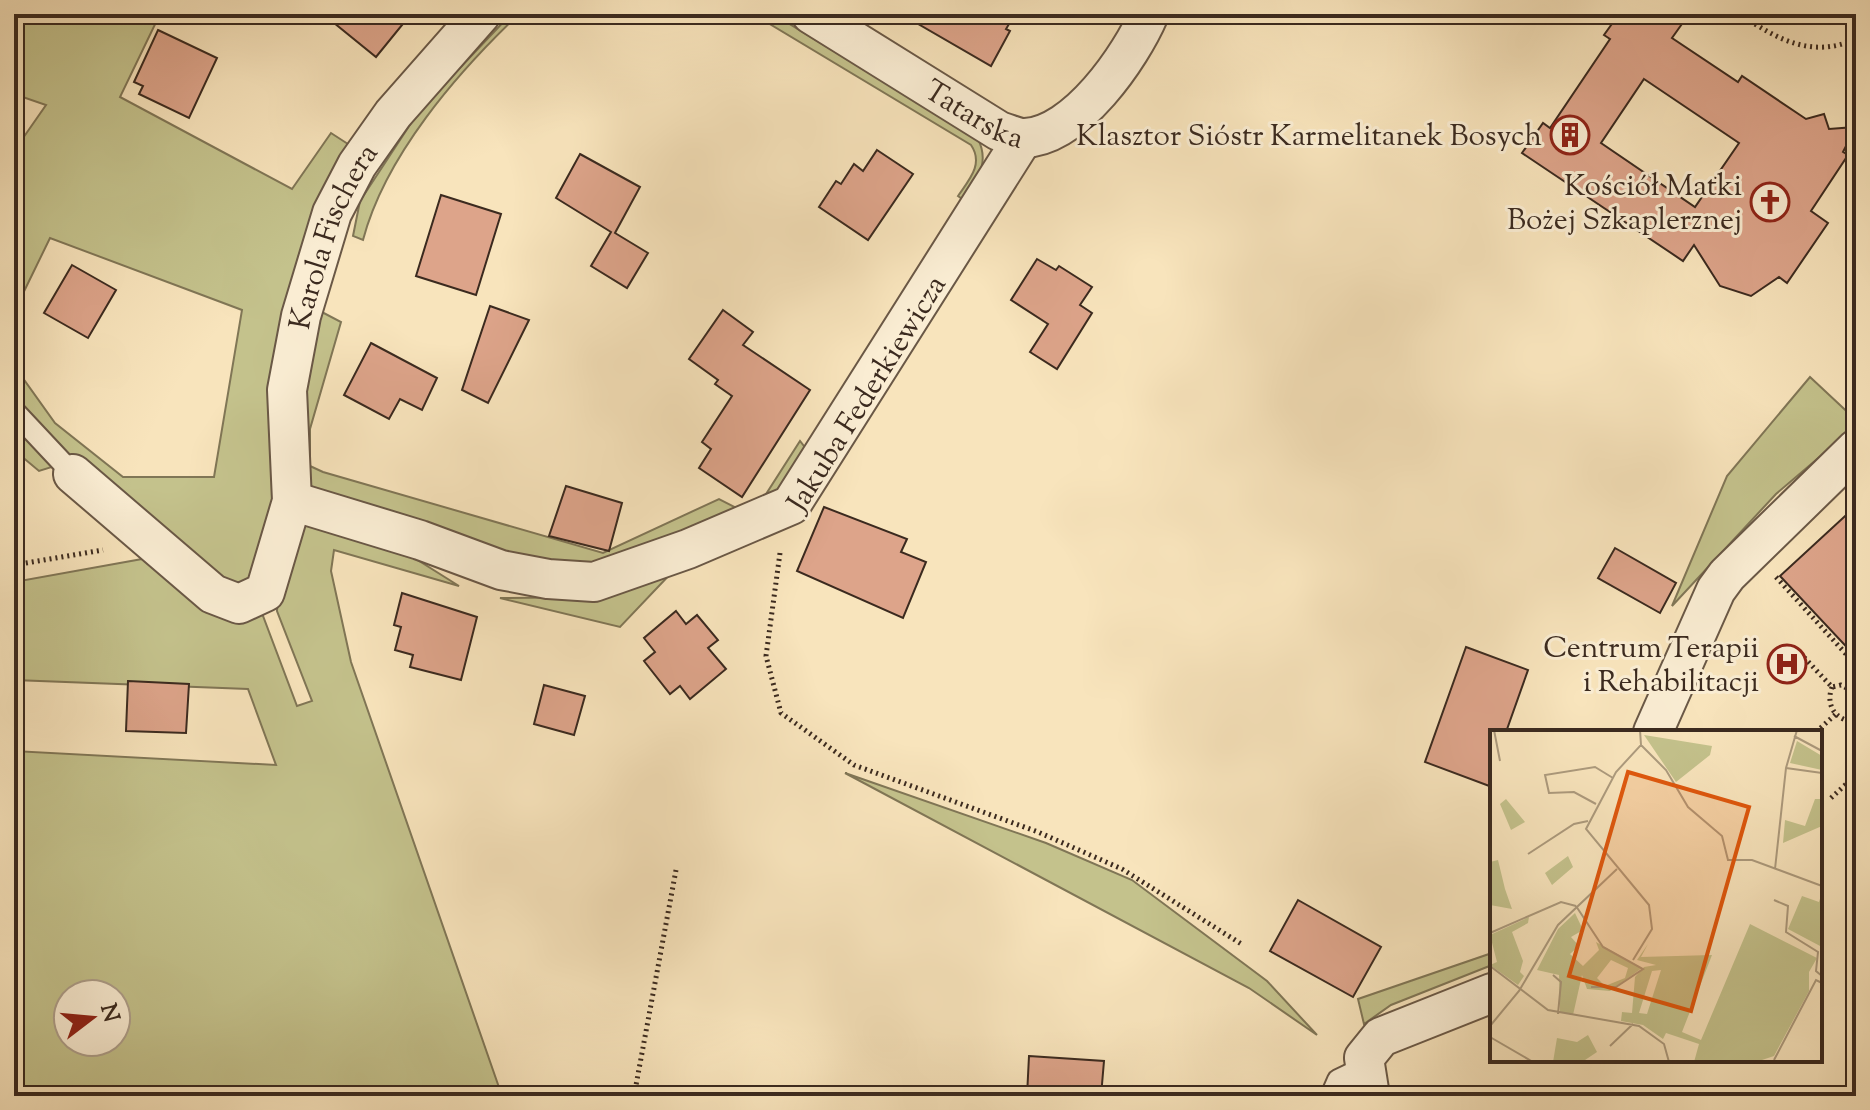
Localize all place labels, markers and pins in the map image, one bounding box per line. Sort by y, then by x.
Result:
building icon: Klasztor Sióstr Karmelitanek Bosych [1549,114,1591,156]
place label: Klasztor Sióstr Karmelitanek Bosych [1076,116,1542,159]
place label: Kościół Matki Bożej Szkaplerznej [1507,166,1742,243]
church icon: Kościół Matki Bożej Szkaplerznej [1749,181,1791,223]
place label: Centrum Terapii i Rehabilitacji [1543,628,1759,705]
hospital icon: Centrum Terapii i Rehabilitacji [1766,643,1808,685]

